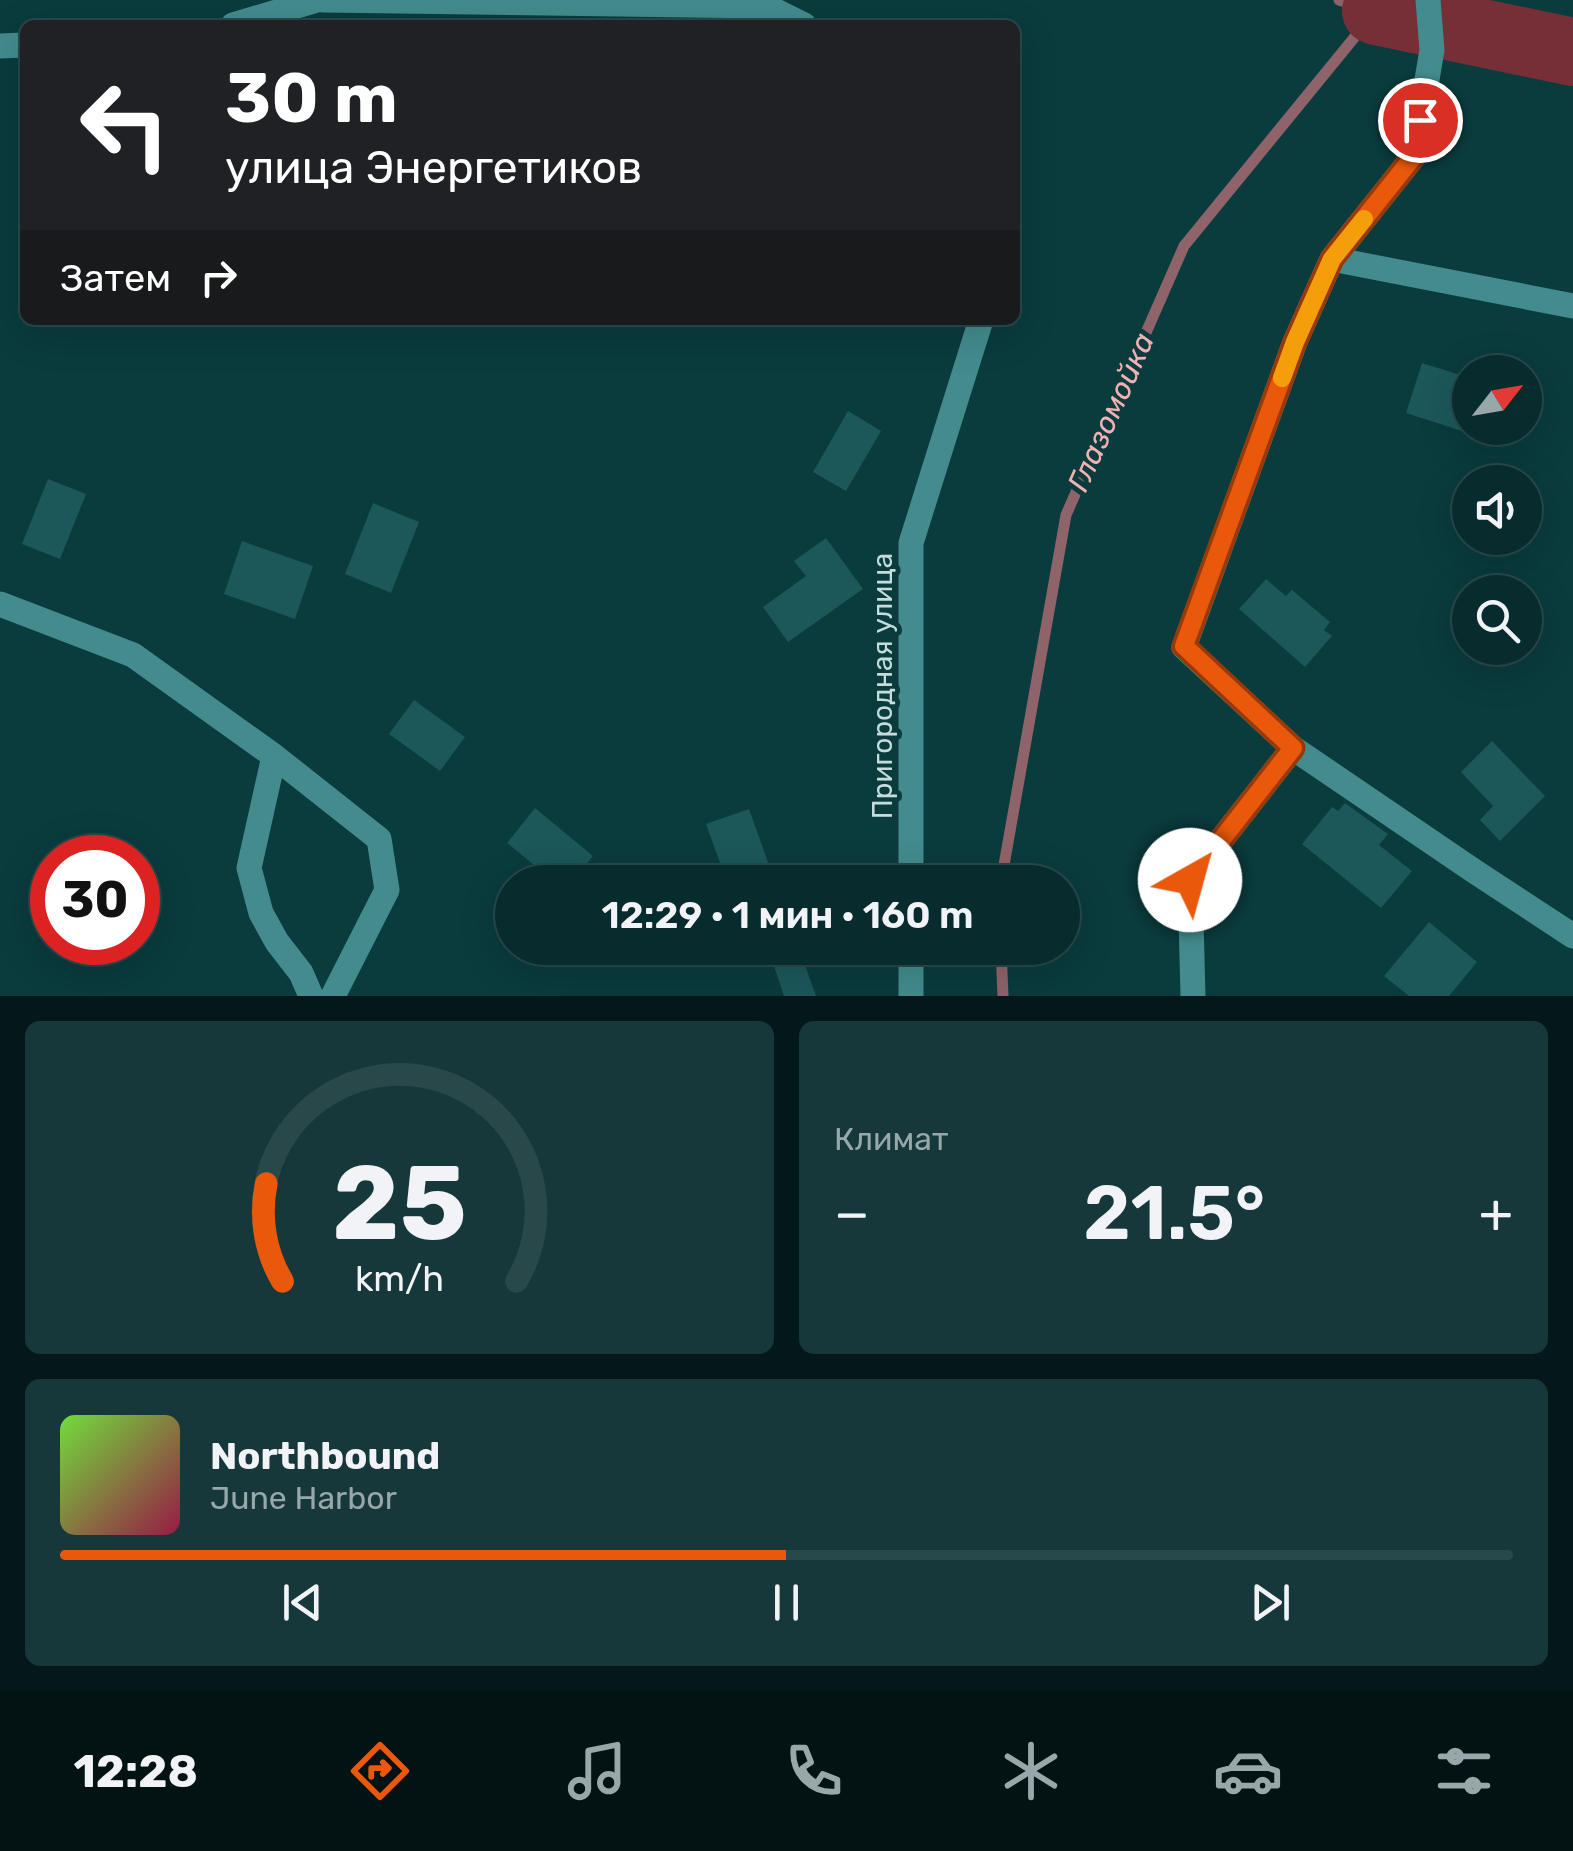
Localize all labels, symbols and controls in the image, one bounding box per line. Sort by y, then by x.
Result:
text: 30 m [225,57,398,140]
icon: left [60,60,190,190]
pin [1378,78,1463,163]
icon: arrive [1393,93,1448,148]
text: улица Энергетиков [225,141,642,194]
icon: right [191,250,246,305]
text: Затем [60,255,171,301]
water label: Глазомойка [1060,327,1162,497]
north arrow [1452,355,1542,445]
map controls [1452,355,1542,665]
button: sound [1452,465,1542,555]
street label: Пригородная улица [866,553,899,819]
button: search [1452,575,1542,665]
position arrow [1138,828,1242,932]
speed limit sign: 30 [30,835,160,965]
text: 12:29 · 1 мин · 160 m [601,892,974,938]
text: Климат [834,1120,948,1158]
text: 25 [332,1142,467,1265]
text: 21.5° [1083,1169,1265,1258]
text: − [834,1181,870,1246]
text: + [1479,1181,1513,1246]
text: km/h [355,1258,444,1300]
text: Northbound [210,1433,440,1479]
text: June Harbor [210,1479,397,1517]
icon: previous [275,1575,330,1630]
icon: pause [759,1575,814,1630]
icon: next [1243,1575,1298,1630]
icon: directions [345,1736,415,1806]
icon: music [562,1736,632,1806]
icon: phone [779,1736,849,1806]
icon: climate [996,1736,1066,1806]
icon: car [1213,1736,1283,1806]
icon: filters [1429,1736,1499,1806]
text: 12:28 [73,1745,198,1798]

